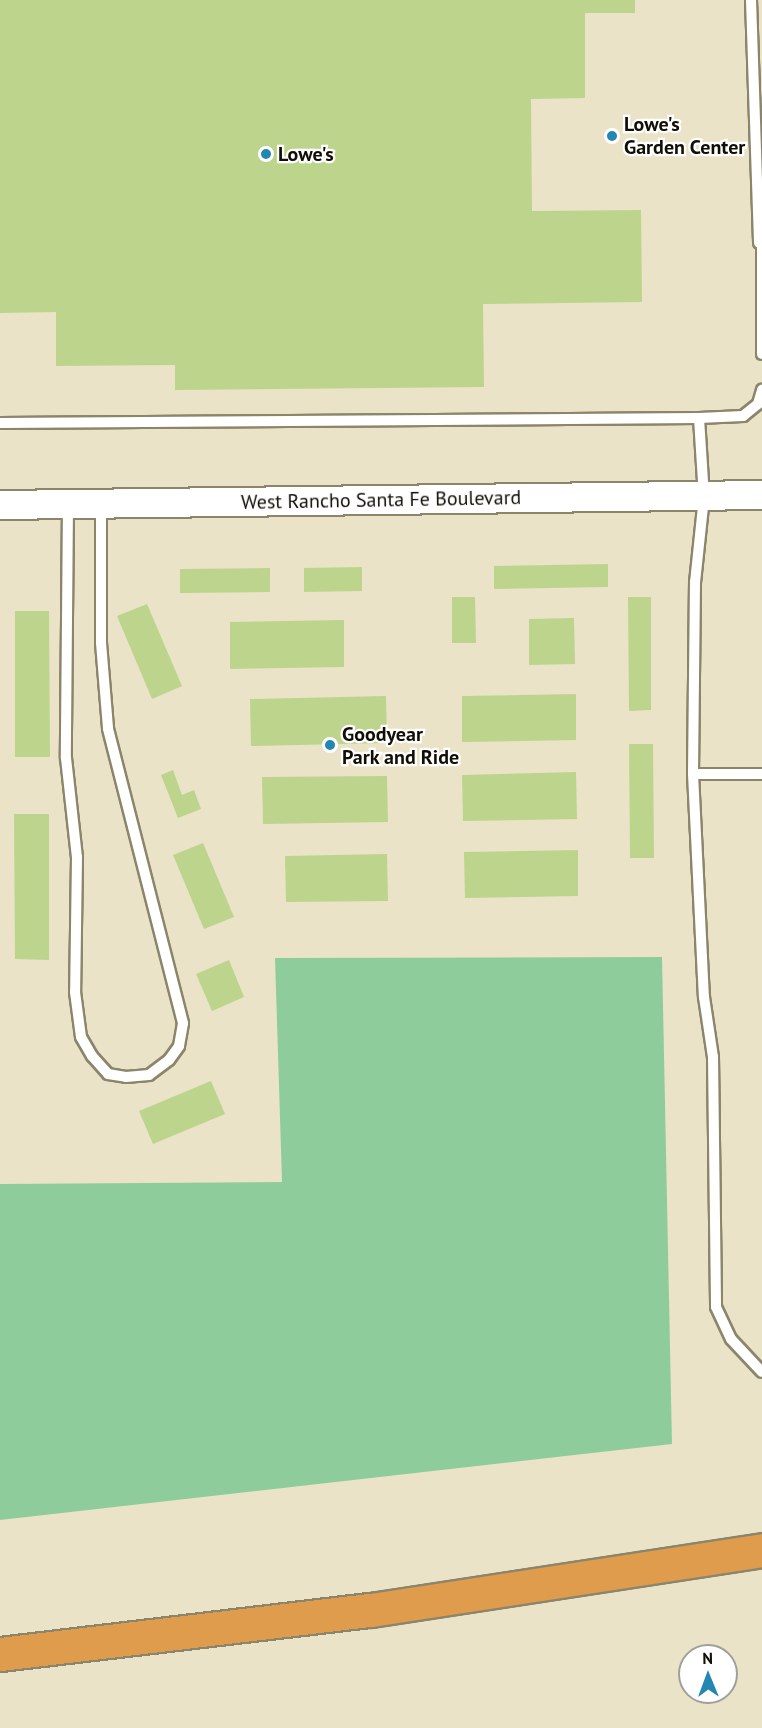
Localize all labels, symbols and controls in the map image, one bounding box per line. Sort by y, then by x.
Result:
place label: Lowe's Garden Center [624,112,746,159]
marker: Lowe's Garden Center [605,129,619,143]
place label: Lowe's [278,142,334,166]
marker: Lowe's [259,147,273,161]
street label: West Rancho Santa Fe Boulevard [241,486,521,514]
place label: Goodyear Park and Ride [342,722,460,769]
marker: Goodyear Park and Ride [323,738,337,752]
north arrow [678,1644,738,1704]
text: N [702,1648,713,1668]

